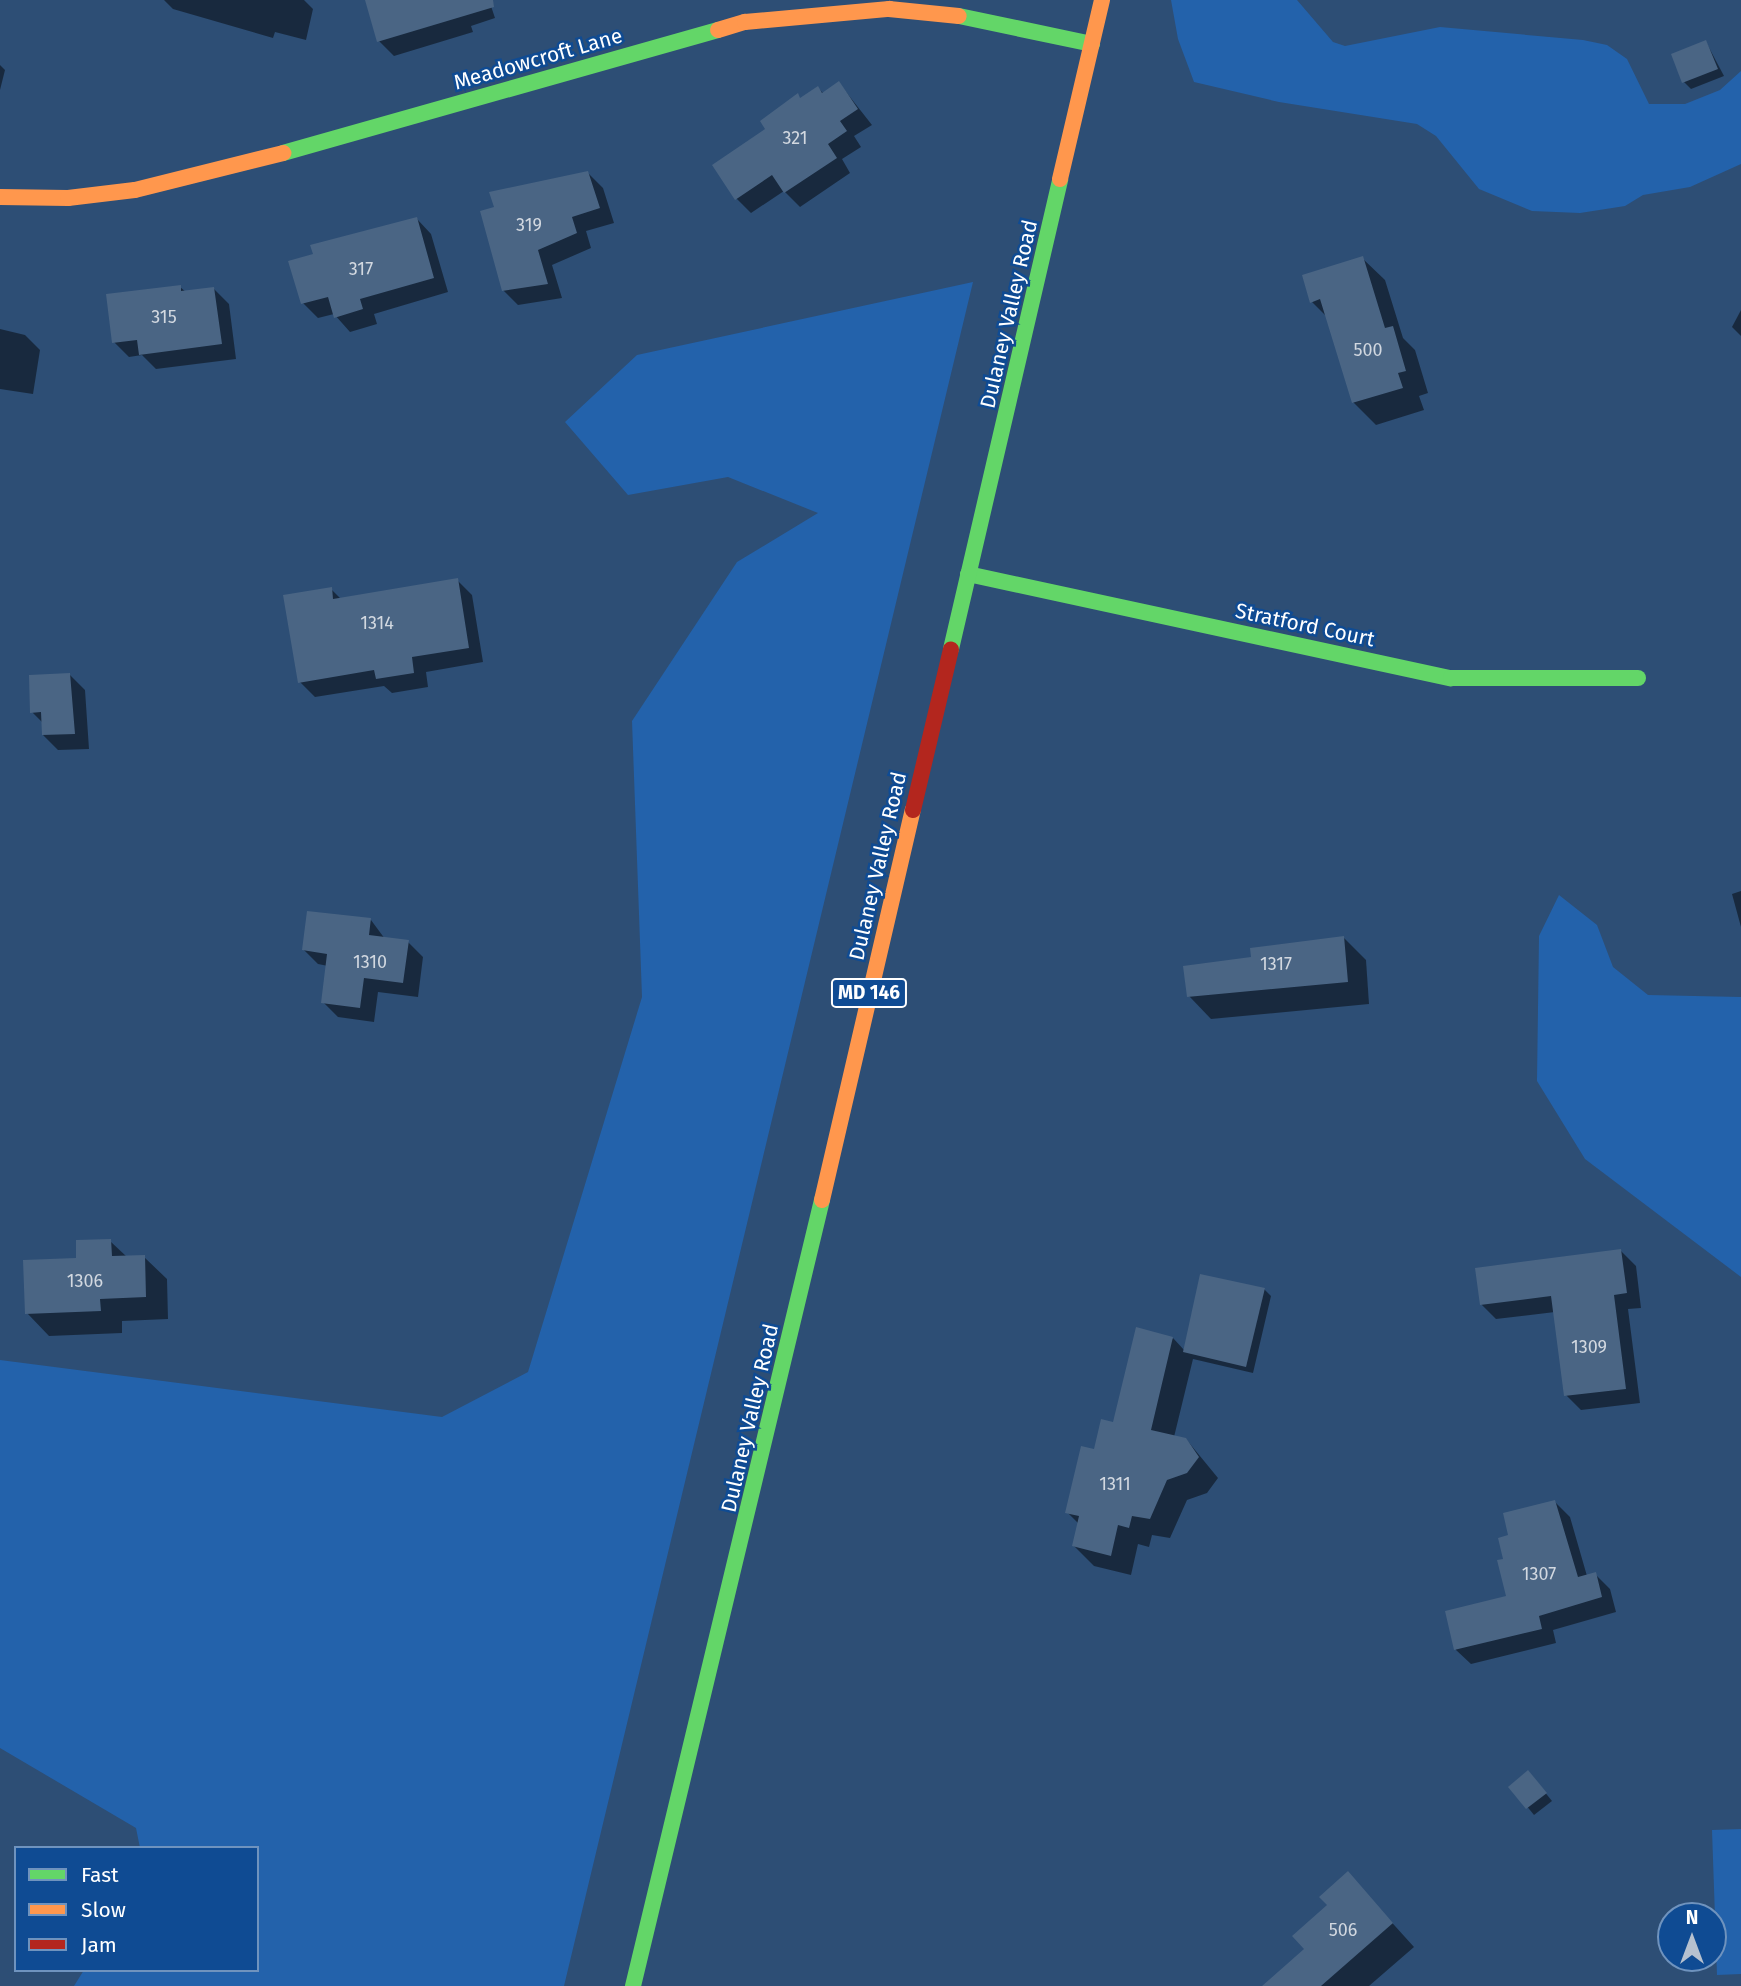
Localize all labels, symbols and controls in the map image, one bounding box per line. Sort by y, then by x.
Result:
street label: Meadowcroft Lane [451,23,625,95]
house number: 321 [782,127,808,149]
house number: 319 [516,214,542,236]
street label: Dulaney Valley Road [975,217,1043,411]
house number: 317 [349,258,373,280]
house number: 315 [151,306,177,328]
house number: 500 [1353,339,1383,361]
street label: Stratford Court [1233,598,1377,652]
house number: 1314 [360,612,394,634]
street label: Dulaney Valley Road [844,769,912,963]
house number: 1310 [353,951,387,973]
house number: 1317 [1260,953,1292,975]
road number: MD 146 [830,978,908,1009]
house number: 1306 [67,1270,103,1292]
street label: Dulaney Valley Road [716,1321,784,1515]
house number: 1309 [1571,1336,1607,1358]
house number: 1311 [1099,1473,1131,1495]
house number: 1307 [1522,1563,1556,1585]
legend [14,1846,259,1972]
text: Fast [81,1862,119,1888]
text: Slow [81,1897,126,1923]
north arrow [1657,1902,1727,1972]
text: N [1686,1906,1698,1929]
house number: 506 [1329,1919,1357,1941]
text: Jam [81,1932,117,1958]

